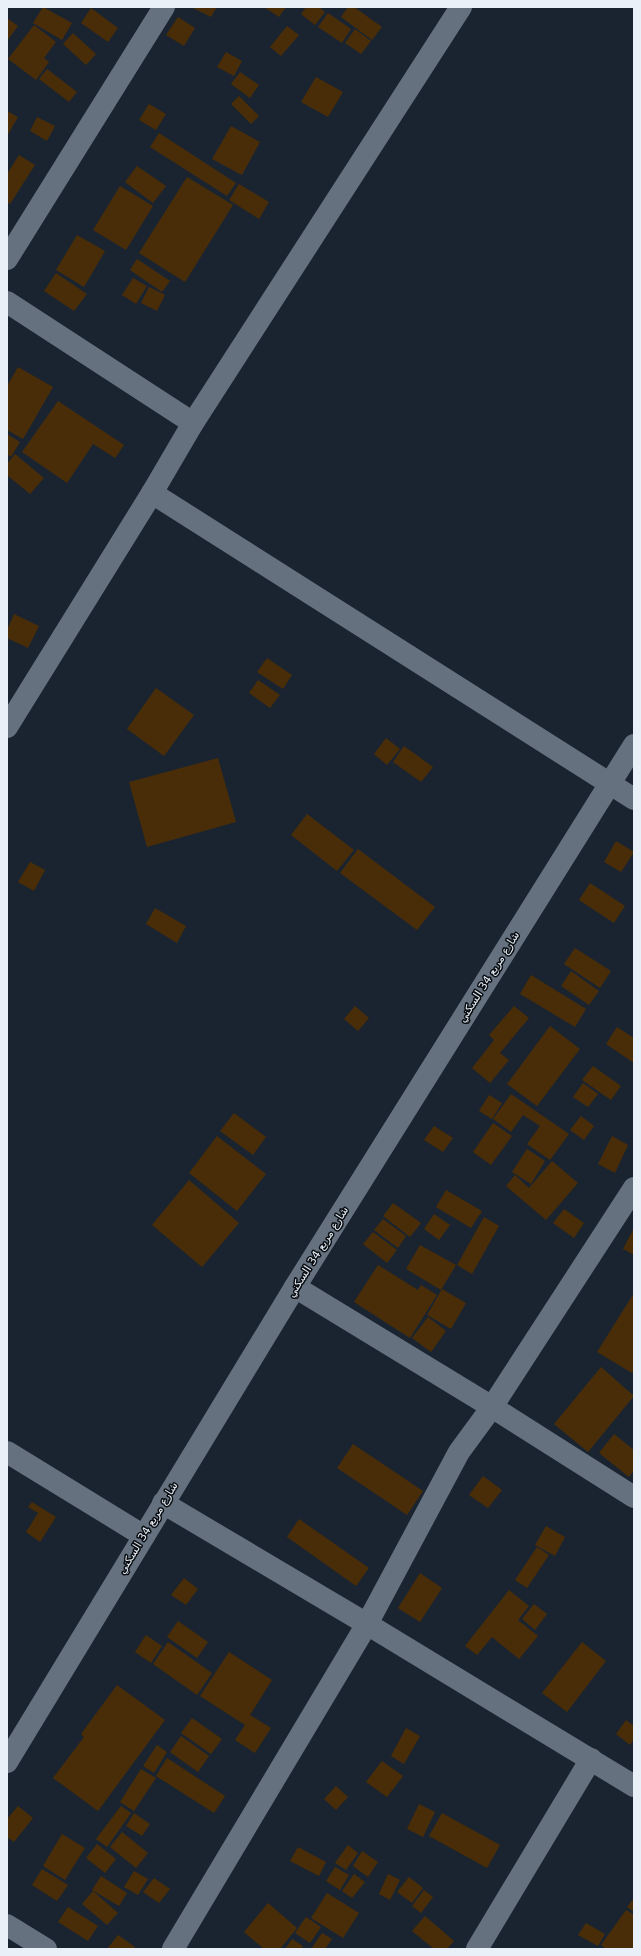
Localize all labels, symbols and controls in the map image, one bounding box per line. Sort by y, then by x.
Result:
street label: شارع مربع 34 السكني [456,929,522,1025]
street label: شارع مربع 34 السكني [285,1204,351,1300]
street label: شارع مربع 34 السكني [115,1480,181,1576]

